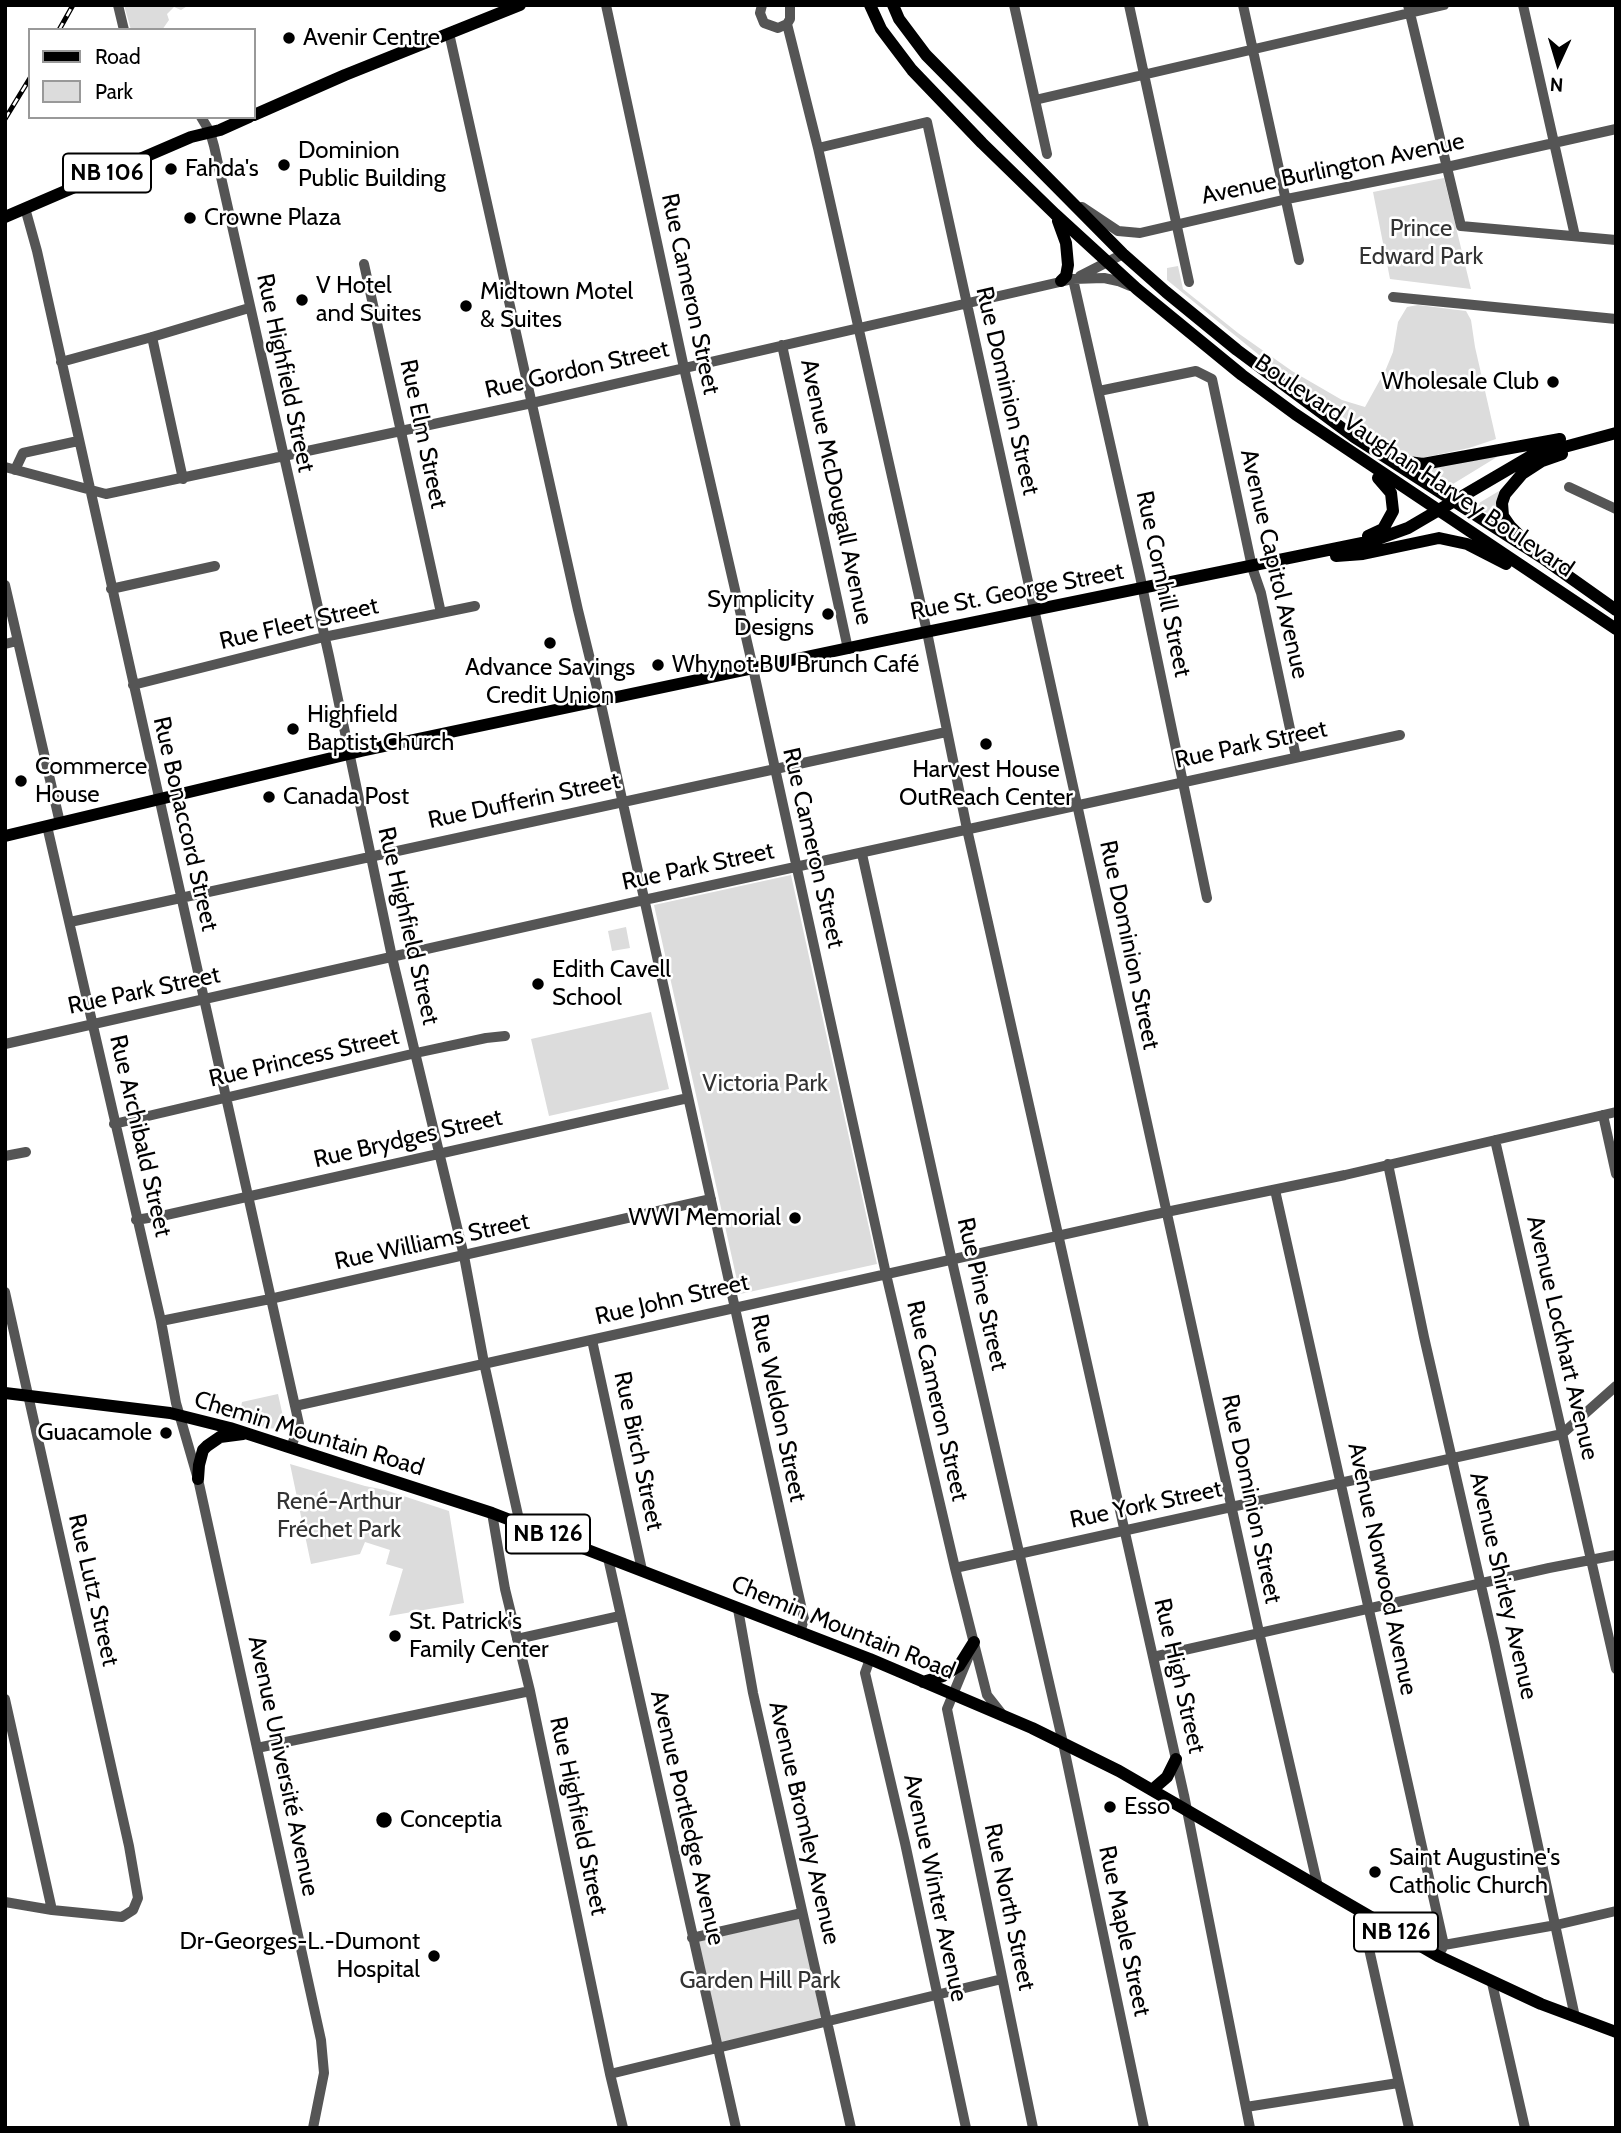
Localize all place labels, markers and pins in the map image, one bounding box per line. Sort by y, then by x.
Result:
place label: Avenir Centre [303,24,440,52]
marker: Avenir Centre [281,30,297,46]
place label: Dominion Public Building [298,137,446,193]
place label: Fahda's [185,155,259,183]
marker: Dominion Public Building [276,157,292,173]
marker: Fahda's [163,161,179,177]
place label: Crowne Plaza [204,204,341,232]
marker: Crowne Plaza [182,210,198,226]
place label: V Hotel and Suites [316,272,421,328]
place label: Midtown Motel & Suites [480,278,633,334]
marker: V Hotel and Suites [294,292,310,308]
marker: Midtown Motel & Suites [458,298,474,314]
place label: Wholesale Club [1381,368,1539,396]
marker: Wholesale Club [1545,374,1561,390]
place label: Symplicity Designs [707,586,814,642]
marker: Symplicity Designs [820,606,836,622]
marker: Advance Savings Credit Union [542,635,558,651]
place label: Whynot.BU Brunch Café [672,651,919,679]
place label: Advance Savings Credit Union [465,654,635,710]
marker: Whynot.BU Brunch Café [650,657,666,673]
place label: Highfield Baptist Church [307,701,454,757]
marker: Highfield Baptist Church [285,721,301,737]
marker: Harvest House OutReach Center [978,736,994,752]
place label: Commerce House [35,753,147,809]
place label: Harvest House OutReach Center [899,756,1073,812]
marker: Commerce House [13,773,29,789]
place label: Canada Post [283,783,409,811]
marker: Canada Post [261,789,277,805]
place label: Edith Cavell School [552,956,671,1012]
marker: Edith Cavell School [530,976,546,992]
place label: WWI Memorial [628,1204,781,1232]
marker: WWI Memorial [787,1210,803,1226]
place label: Guacamole [37,1419,152,1447]
marker: Guacamole [158,1425,174,1441]
place label: St. Patrick's Family Center [409,1608,549,1664]
marker: St. Patrick's Family Center [387,1628,403,1644]
place label: Esso [1124,1793,1170,1821]
marker: Esso [1102,1799,1118,1815]
place label: Conceptia [400,1806,502,1834]
marker: Conceptia [374,1810,394,1830]
place label: Saint Augustine's Catholic Church [1389,1844,1560,1900]
marker: Saint Augustine's Catholic Church [1367,1864,1383,1880]
place label: Dr-Georges-L.-Dumont Hospital [180,1928,420,1984]
marker: Dr-Georges-L.-Dumont Hospital [426,1948,442,1964]

